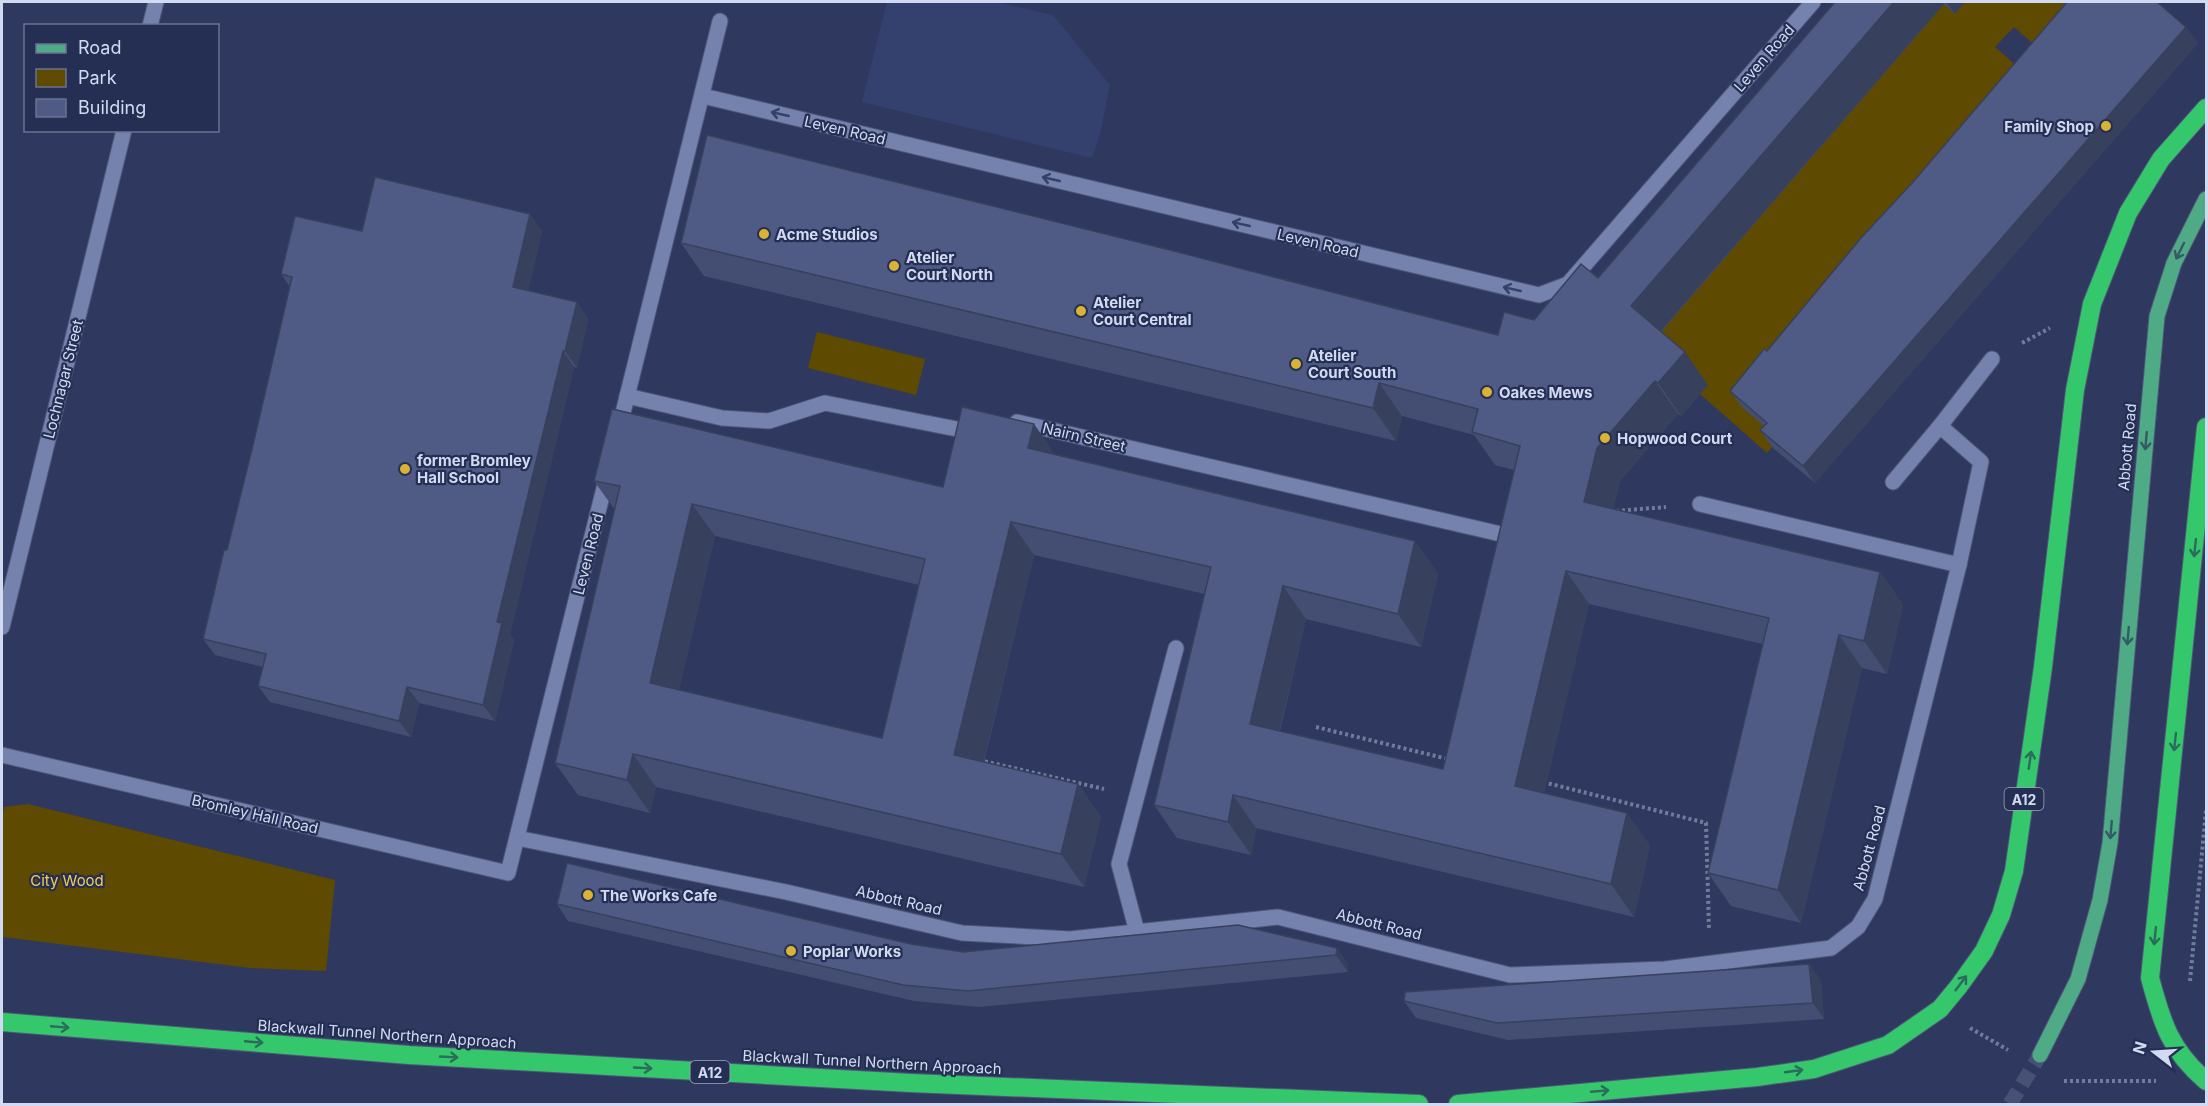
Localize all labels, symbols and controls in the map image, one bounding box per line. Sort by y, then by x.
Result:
street label: Leven Road [1730,20,1798,96]
legend [24,24,219,132]
text: Road [78,37,121,58]
text: Park [78,67,117,88]
text: Building [78,97,146,118]
one-way arrow [771,108,790,120]
street label: Leven Road [802,111,888,149]
place label: Family Shop [2004,117,2094,136]
marker: Family Shop [2099,119,2113,133]
one-way arrow [1042,173,1061,185]
one-way arrow [1232,218,1251,230]
street label: Leven Road [1275,224,1361,262]
place label: Acme Studios [776,225,878,244]
marker: Acme Studios [757,227,771,241]
one-way arrow [2173,241,2185,259]
place label: Atelier Court North [906,248,993,284]
marker: Atelier Court North [887,259,901,273]
one-way arrow [1503,283,1522,295]
place label: Atelier Court Central [1093,293,1192,329]
marker: Atelier Court Central [1074,304,1088,318]
street label: Lochnagar Street [39,317,87,440]
place label: Atelier Court South [1308,346,1396,382]
marker: Atelier Court South [1289,357,1303,371]
place label: Oakes Mews [1499,383,1592,402]
marker: Oakes Mews [1480,385,1494,399]
street label: Abbott Road [2114,403,2140,491]
street label: Nairn Street [1041,418,1127,456]
place label: Hopwood Court [1617,429,1733,448]
marker: Hopwood Court [1598,431,1612,445]
one-way arrow [2140,431,2151,451]
place label: former Bromley Hall School [417,451,531,487]
marker: former Bromley Hall School [398,462,412,476]
street label: Leven Road [569,511,607,597]
one-way arrow [2189,537,2200,557]
one-way arrow [2122,625,2133,645]
one-way arrow [2169,731,2180,751]
one-way arrow [2024,751,2035,770]
road number: A12 [2004,788,2044,810]
street label: Bromley Hall Road [190,790,320,838]
street label: Abbott Road [1848,803,1890,893]
one-way arrow [2105,819,2116,839]
park label: City Wood [30,871,104,890]
street label: Abbott Road [854,881,944,919]
place label: The Works Cafe [600,886,717,905]
marker: The Works Cafe [581,888,595,902]
street label: Abbott Road [1334,904,1424,944]
one-way arrow [2149,925,2160,945]
place label: Poplar Works [803,942,901,961]
marker: Poplar Works [784,944,798,958]
one-way arrow [1955,975,1967,991]
street label: Blackwall Tunnel Northern Approach [257,1015,517,1053]
one-way arrow [49,1021,69,1032]
north arrow [2124,1022,2184,1082]
one-way arrow [244,1037,264,1048]
text: N [2128,1039,2151,1056]
street label: Blackwall Tunnel Northern Approach [742,1046,1002,1078]
one-way arrow [438,1052,458,1063]
road number: A12 [690,1061,730,1083]
one-way arrow [633,1063,653,1074]
one-way arrow [1783,1066,1803,1077]
one-way arrow [1589,1085,1609,1096]

